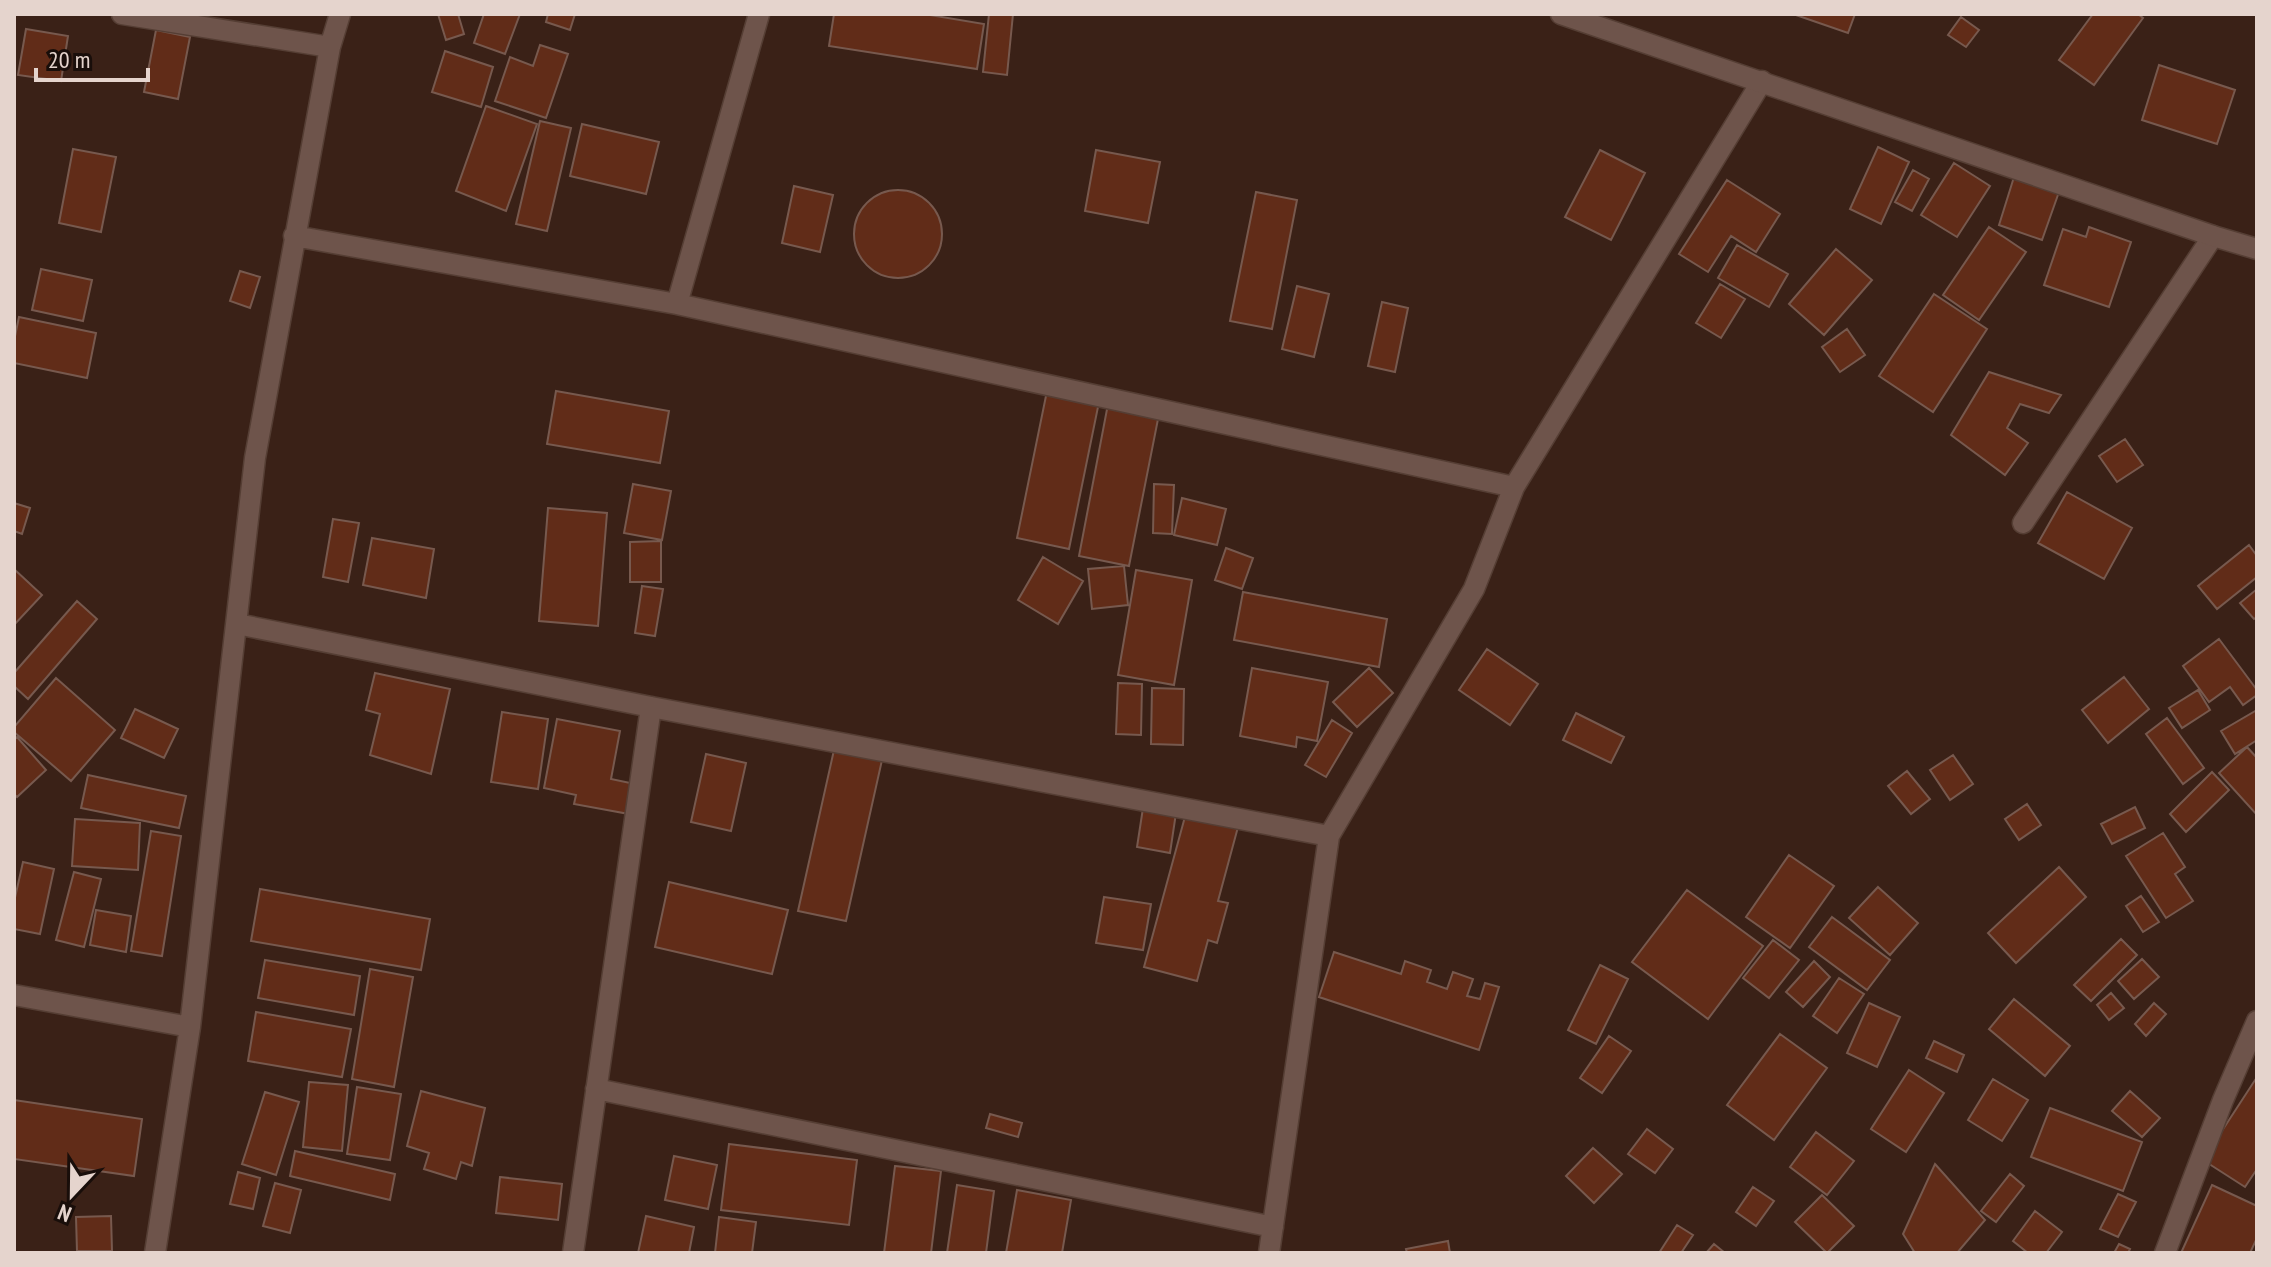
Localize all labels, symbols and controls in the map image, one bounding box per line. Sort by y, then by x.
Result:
scale bar [36,32,148,82]
text: 20 m [48,44,90,75]
north arrow [32,1155,112,1235]
text: N [54,1198,75,1229]

